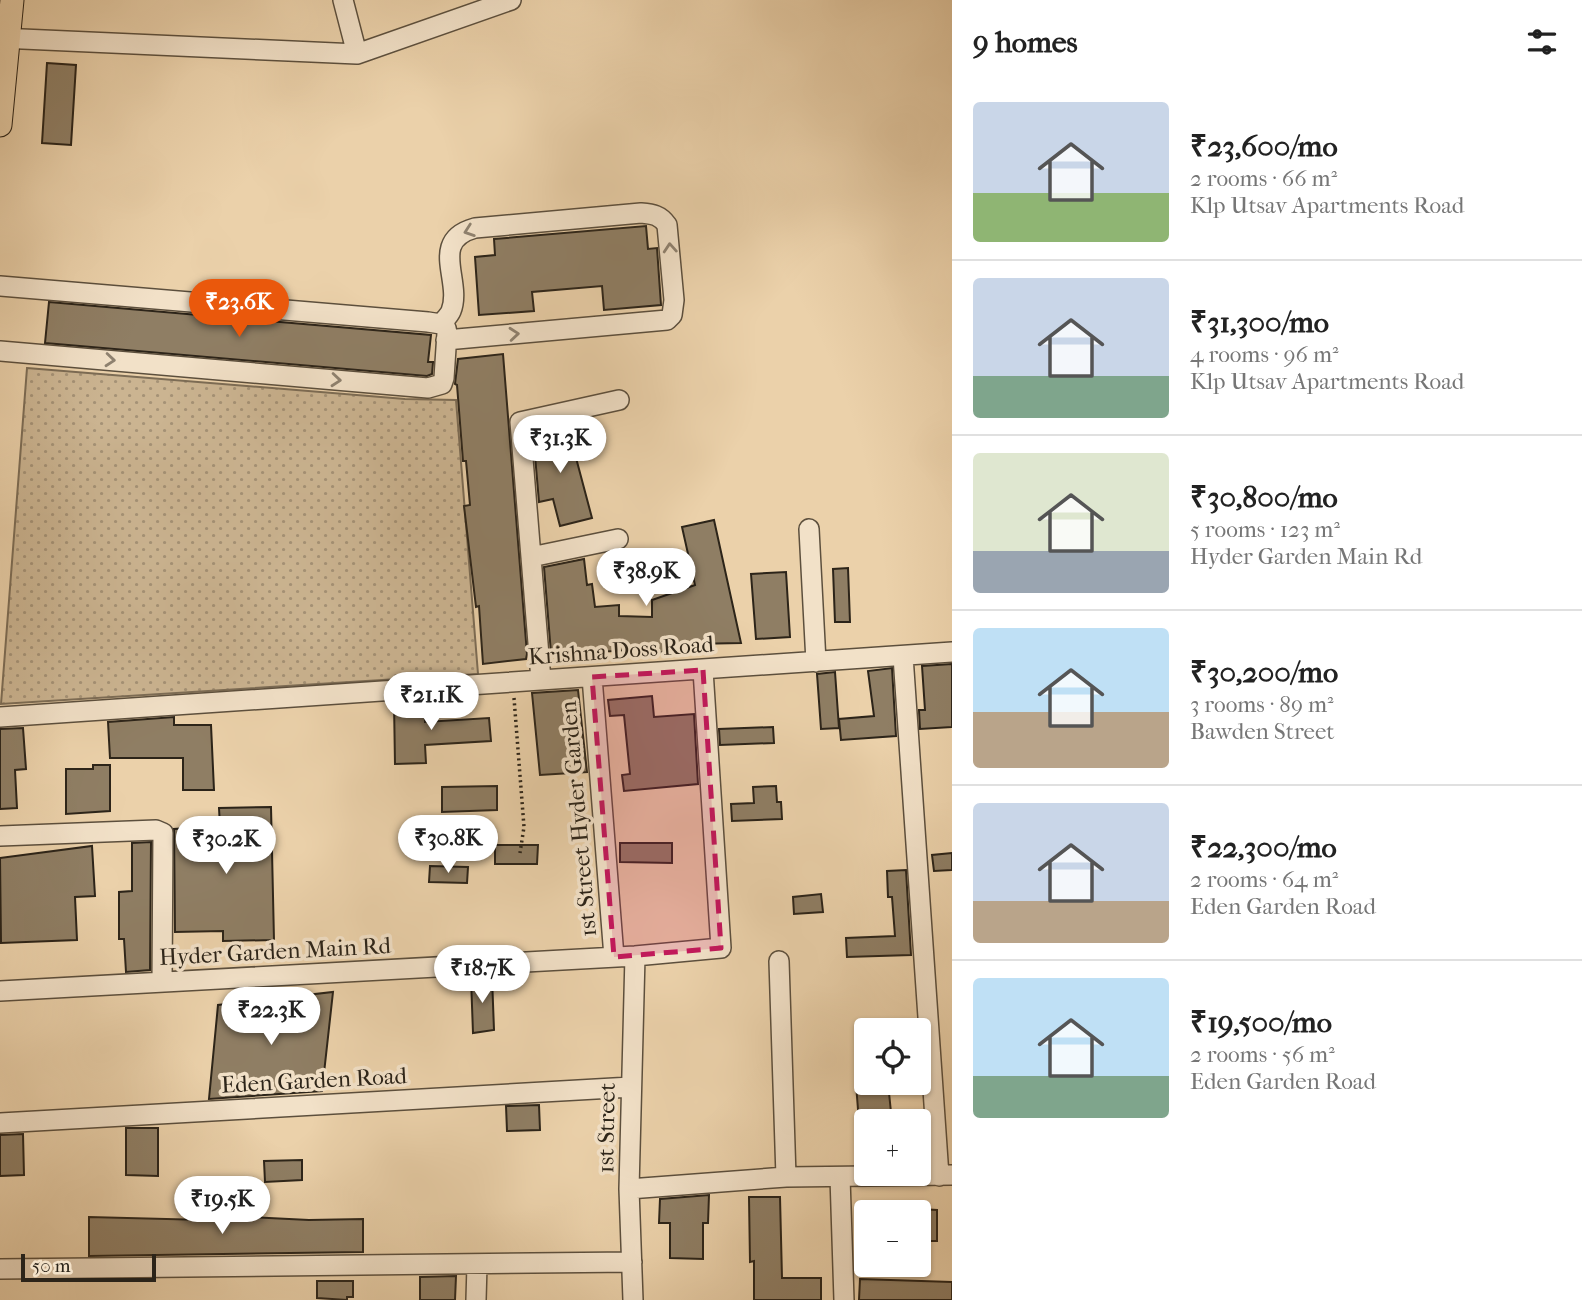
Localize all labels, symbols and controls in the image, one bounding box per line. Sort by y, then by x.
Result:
icon: filters [1523,23,1561,61]
text: 9 homes [973,25,1078,60]
text: ₹23,600/mo [1190,129,1338,164]
icon: home [1029,130,1113,214]
text: 2 rooms · 66 m² [1190,165,1337,192]
text: Klp Utsav Apartments Road [1190,192,1464,219]
one-way arrow [464,223,476,237]
one-way arrow [663,243,678,254]
pin: ₹23.6K [182,280,296,339]
text: ₹23.6K [205,288,273,315]
text: ₹31,300/mo [1190,305,1329,340]
icon: home [1029,306,1113,390]
one-way arrow [509,327,520,342]
text: 4 rooms · 96 m² [1190,341,1339,368]
one-way arrow [104,353,115,368]
text: Klp Utsav Apartments Road [1190,368,1464,395]
one-way arrow [331,372,342,387]
pin: ₹31.3K [503,416,617,475]
text: ₹31.3K [529,424,591,451]
text: ₹30,800/mo [1190,480,1338,515]
icon: home [1029,481,1113,565]
text: 5 rooms · 123 m² [1190,516,1340,543]
text: Hyder Garden Main Rd [1190,543,1422,570]
pin: ₹38.9K [589,548,703,608]
text: ₹38.9K [612,557,680,584]
street label: Krishna Doss Road [527,631,715,670]
text: ₹30,200/mo [1190,655,1338,690]
icon: home [1029,656,1113,740]
pin: ₹21.1K [374,672,488,732]
text: ₹21.1K [400,681,462,708]
text: 3 rooms · 89 m² [1190,691,1334,718]
street label: 1st Street Hyder Garden [555,699,602,938]
text: Bawden Street [1190,718,1335,745]
pin: ₹30.2K [169,816,283,876]
pin: ₹30.8K [391,816,505,875]
text: ₹30.8K [414,824,482,851]
text: ₹30.2K [192,825,260,852]
text: ₹22,300/mo [1190,830,1337,865]
icon: home [1029,831,1113,915]
text: 2 rooms · 64 m² [1190,866,1338,893]
text: Eden Garden Road [1190,893,1376,920]
street label: Hyder Garden Main Rd [158,932,392,971]
pin: ₹18.7K [425,946,539,1005]
text: ₹18.7K [450,954,514,981]
pin: ₹22.3K [214,988,328,1047]
text: ₹22.3K [237,996,305,1023]
text: ₹19,500/mo [1190,1005,1332,1040]
icon: home [1029,1006,1113,1090]
map controls [854,1018,931,1277]
button: locate [854,1018,931,1095]
text: 2 rooms · 56 m² [1190,1041,1335,1068]
street label: Eden Garden Road [220,1062,408,1099]
text: Eden Garden Road [1190,1068,1376,1095]
street label: 1st Street [592,1083,621,1174]
button: + [854,1109,931,1186]
pin: ₹19.5K [165,1176,279,1236]
text: ₹19.5K [190,1185,254,1212]
button: − [854,1200,931,1277]
scale bar [21,1251,156,1283]
text: 50 m [32,1255,71,1277]

